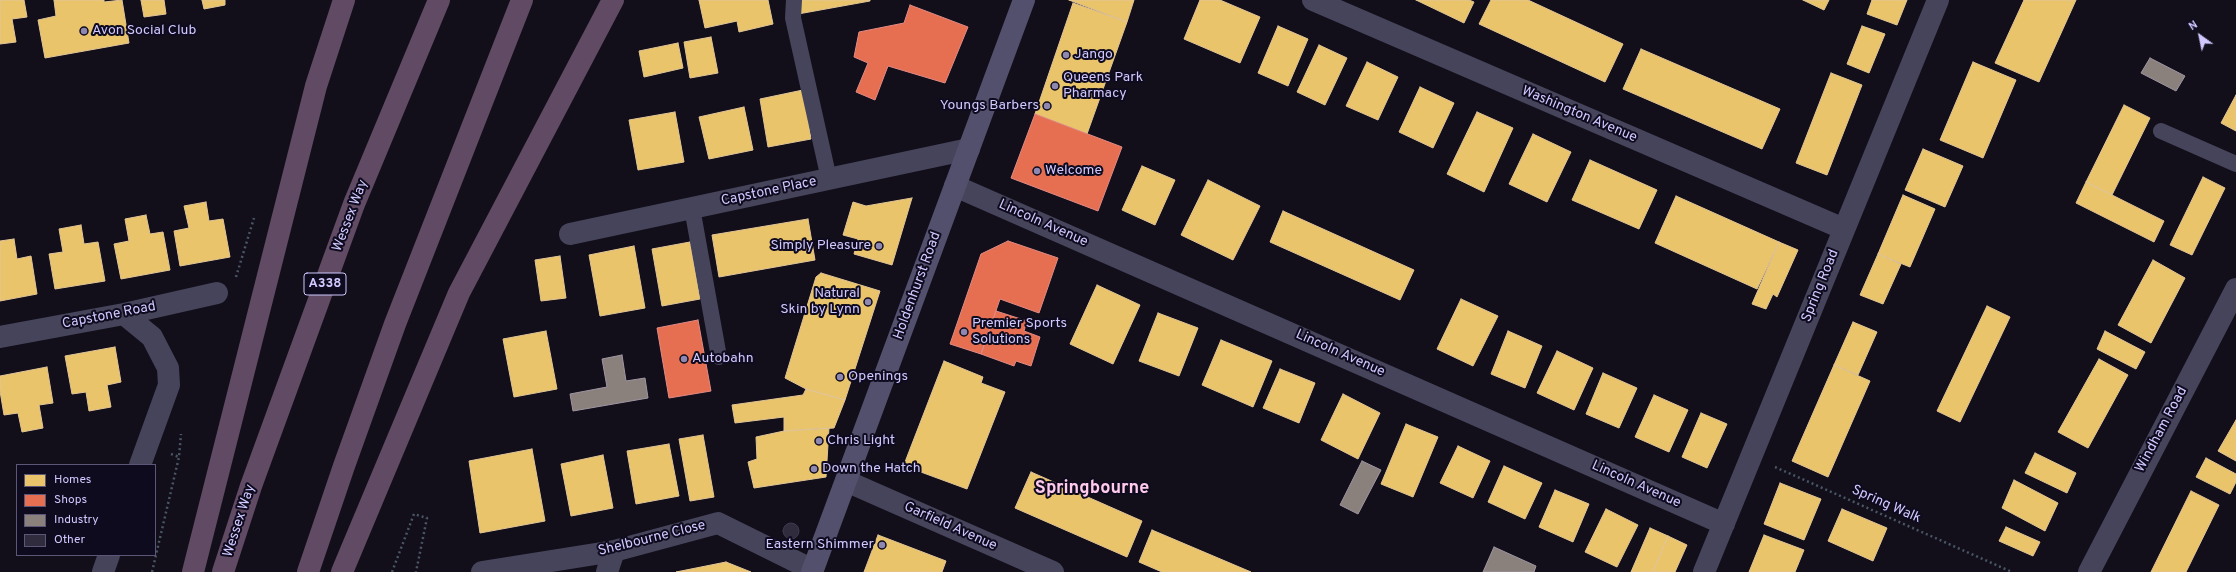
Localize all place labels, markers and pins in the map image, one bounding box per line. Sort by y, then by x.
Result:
place label: Avon Social Club [92,23,196,39]
marker: Avon Social Club [79,26,89,36]
place label: Jango [1074,47,1113,63]
marker: Jango [1061,50,1071,60]
place label: Queens Park Pharmacy [1063,70,1143,102]
marker: Queens Park Pharmacy [1050,81,1060,91]
place label: Youngs Barbers [940,98,1039,114]
marker: Youngs Barbers [1042,101,1052,111]
place label: Welcome [1045,163,1102,179]
marker: Welcome [1032,166,1042,176]
place label: Simply Pleasure [770,238,871,254]
marker: Simply Pleasure [874,241,884,251]
place label: Natural Skin by Lynn [780,286,860,318]
marker: Natural Skin by Lynn [863,297,873,307]
place label: Premier Sports Solutions [972,316,1067,348]
marker: Premier Sports Solutions [959,327,969,337]
place label: Autobahn [692,351,754,367]
marker: Autobahn [679,354,689,364]
place label: Openings [848,369,908,385]
marker: Openings [835,372,845,382]
place label: Chris Light [827,433,895,449]
marker: Chris Light [814,436,824,446]
place label: Down the Hatch [822,461,921,477]
marker: Down the Hatch [809,464,819,474]
place label: Eastern Shimmer [765,537,874,553]
marker: Eastern Shimmer [877,540,887,550]

